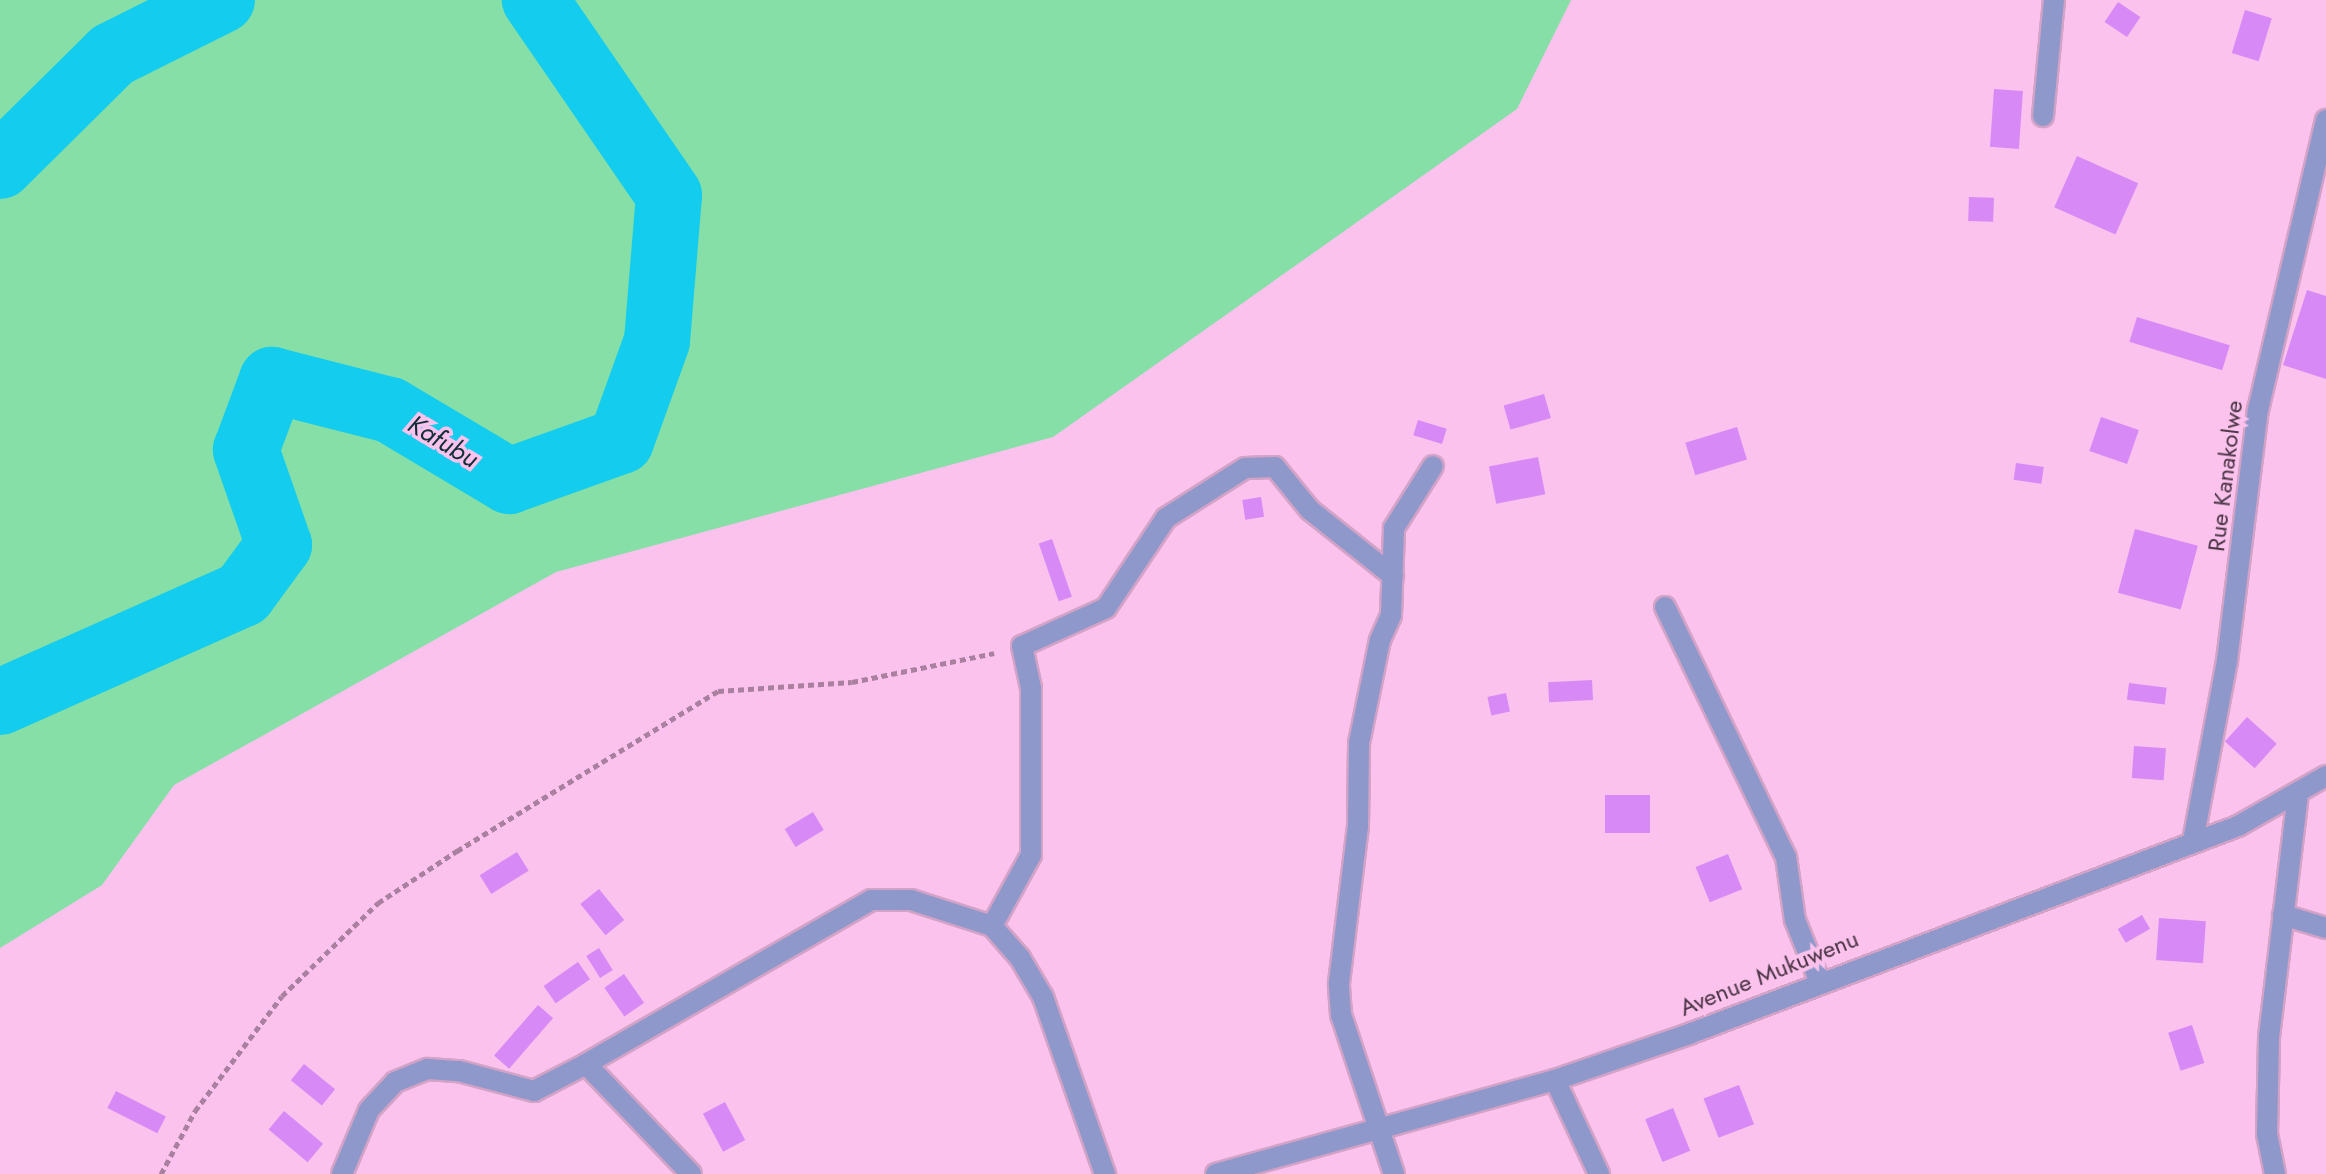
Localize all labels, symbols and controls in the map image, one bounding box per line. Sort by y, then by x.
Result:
street label: Rue Kanakolwe [2201,399,2249,553]
water label: Kafubu [402,409,484,475]
street label: Avenue Mukuwenu [1675,924,1863,1022]

